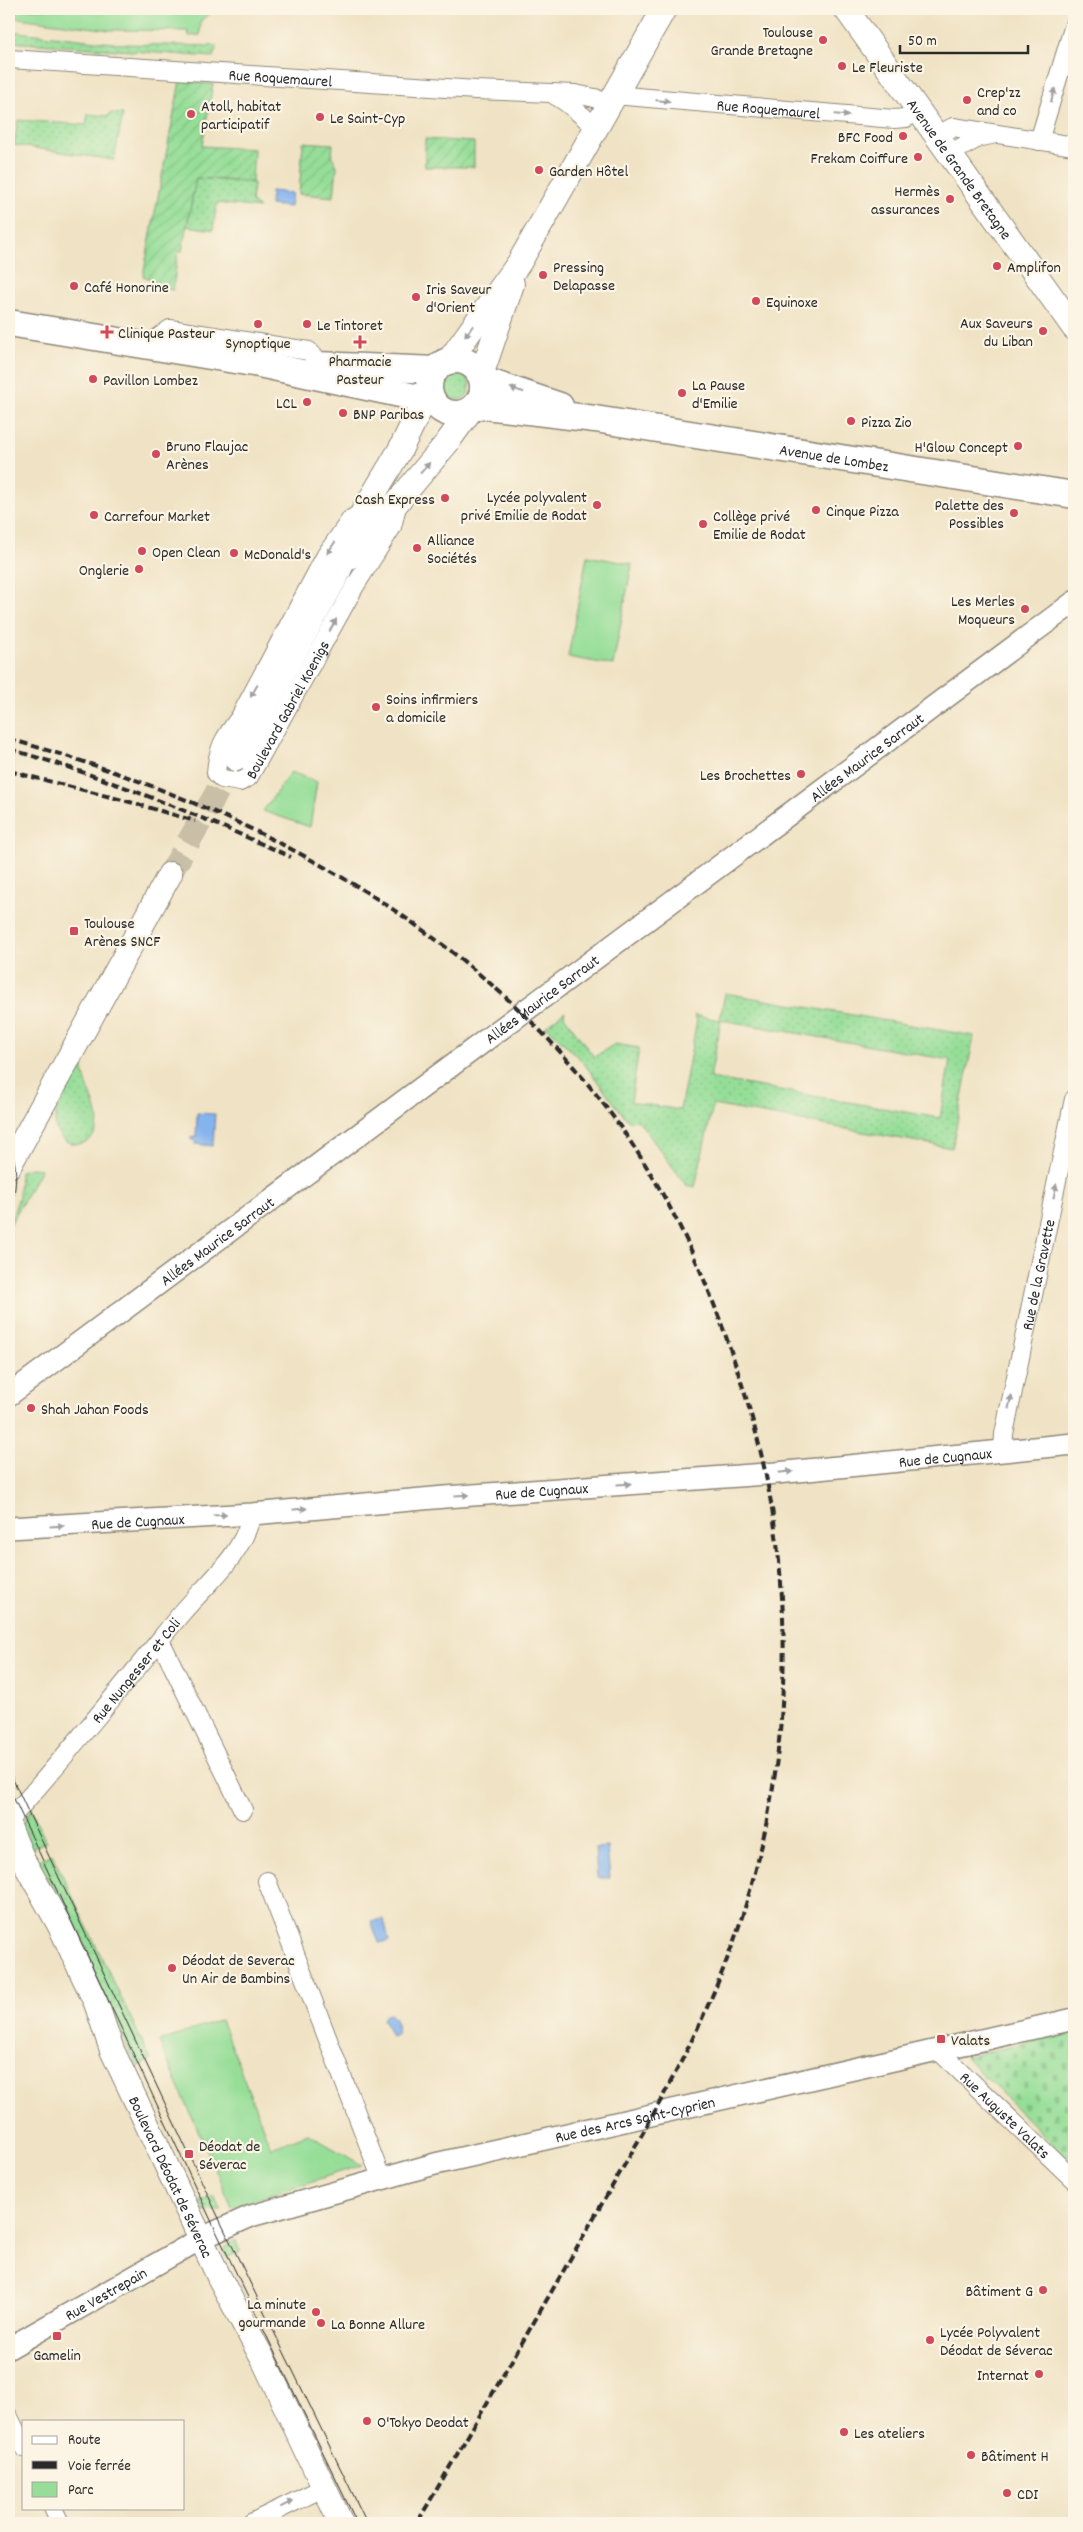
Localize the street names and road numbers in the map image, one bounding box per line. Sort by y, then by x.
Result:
street label: Rue Roquemaurel [228,65,333,94]
street label: Rue Roquemaurel [716,95,821,127]
street label: Avenue de Grande Bretagne [900,95,1016,245]
street label: Avenue de Lombez [777,439,890,479]
street label: Boulevard Gabriel Koenigs [241,637,337,784]
street label: Allées Maurice Sarraut [806,708,930,809]
street label: Allées Maurice Sarraut [481,950,605,1051]
street label: Allées Maurice Sarraut [156,1192,280,1293]
street label: Rue de la Gravette [1017,1217,1063,1333]
street label: Rue de Cugnaux [898,1443,993,1475]
street label: Rue de Cugnaux [494,1478,589,1507]
street label: Rue de Cugnaux [91,1509,185,1537]
street label: Rue Nungesser et Coli [87,1614,187,1729]
street label: Rue Auguste Valats [953,2068,1055,2166]
street label: Rue des Arcs Saint-Cyprien [553,2092,718,2150]
street label: Boulevard Déodat de Séverac [121,2093,217,2262]
street label: Rue Vestrepain [61,2263,152,2328]

